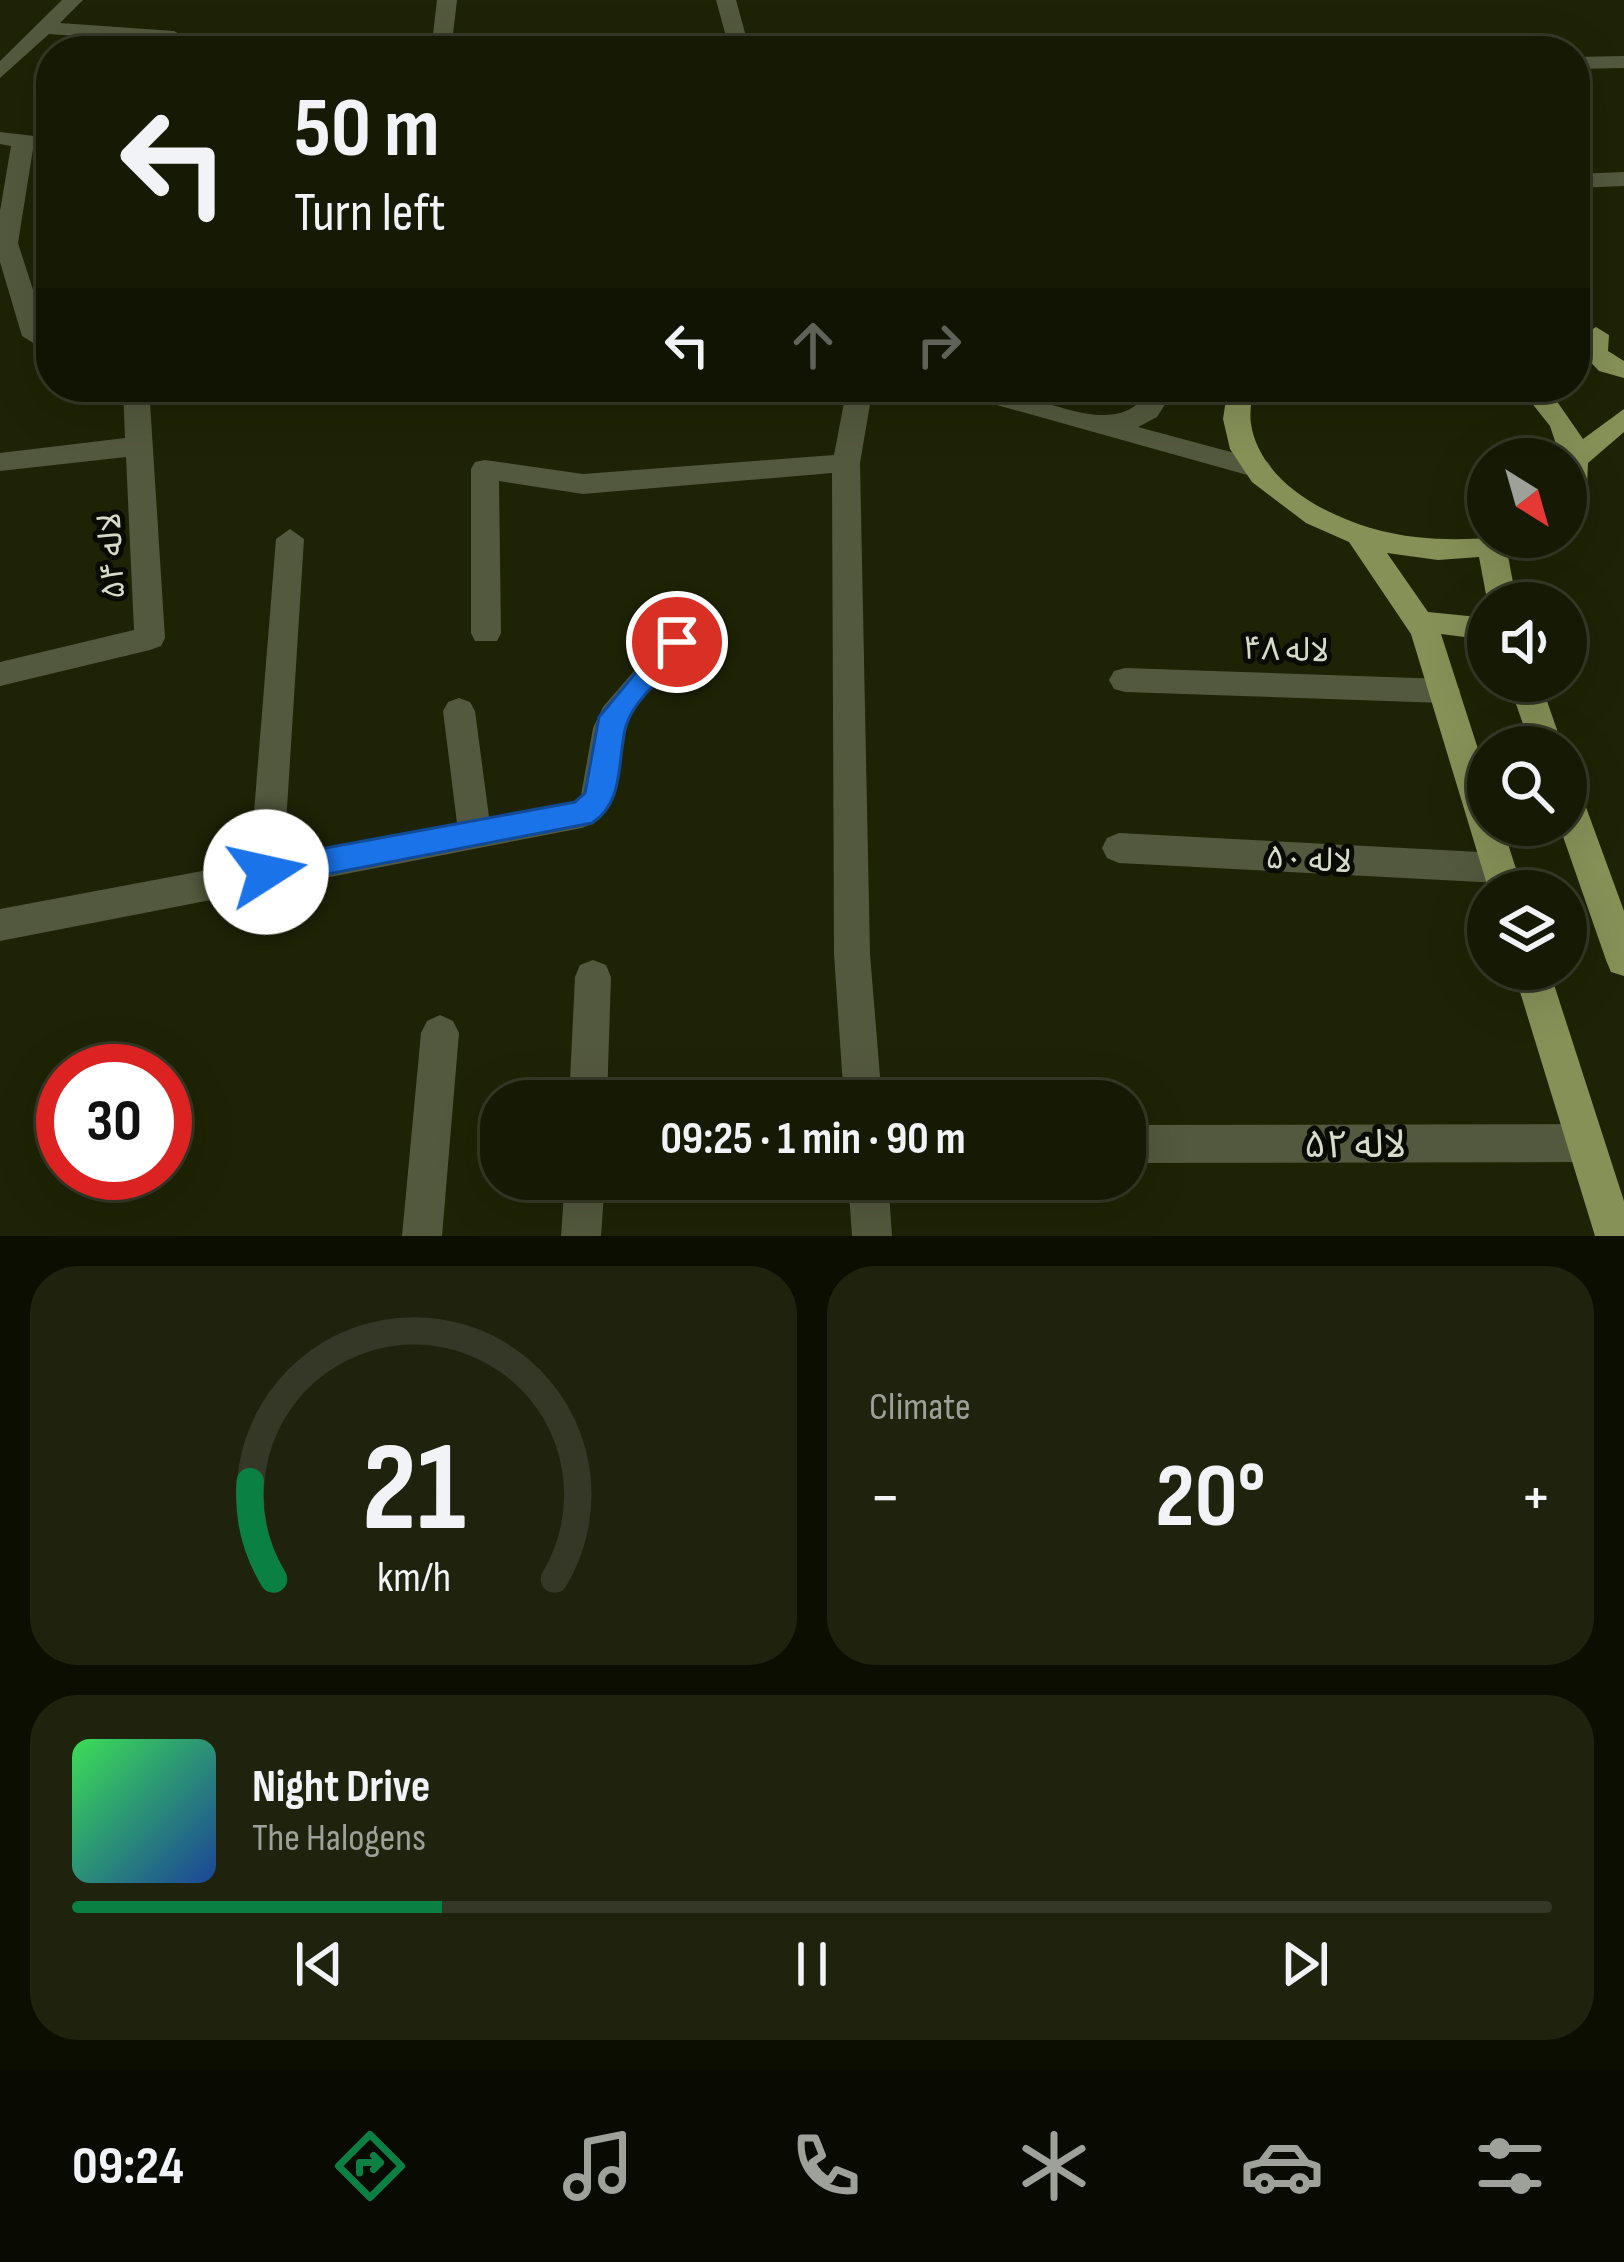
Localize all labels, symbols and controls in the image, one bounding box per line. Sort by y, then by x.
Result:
text: 50 m [294,79,440,180]
icon: left [96,84,252,240]
text: Turn left [294,181,446,246]
icon: left [654,312,720,378]
icon: ahead [780,312,846,378]
icon: right [906,312,972,378]
north arrow [1467,438,1587,558]
map controls [1467,438,1587,990]
street label: لاله ۵۴ [90,511,134,600]
button: sound [1467,582,1587,702]
pin [626,591,728,693]
icon: arrive [644,609,710,675]
street label: لاله ۴۸ [1242,628,1330,672]
button: search [1467,726,1587,846]
position arrow [203,809,329,935]
street label: لاله ۵۰ [1264,838,1353,882]
button: layers [1467,870,1587,990]
speed limit sign: 30 [36,1044,192,1200]
text: 09:25 · 1 min · 90 m [660,1112,966,1167]
street label: لاله ۵۲ [1304,1122,1406,1169]
text: Climate [869,1384,971,1431]
text: 21 [362,1416,465,1565]
text: 20° [1155,1444,1266,1552]
text: − [869,1459,901,1538]
text: + [1520,1459,1552,1538]
text: km/h [376,1551,451,1603]
text: Night Drive [252,1760,430,1815]
text: The Halogens [252,1815,426,1862]
icon: previous [286,1931,352,1997]
icon: pause [779,1931,845,1997]
icon: next [1272,1931,1338,1997]
icon: directions [328,2124,412,2208]
icon: music [556,2124,640,2208]
icon: phone [784,2124,868,2208]
icon: climate [1012,2124,1096,2208]
icon: car [1240,2124,1324,2208]
icon: filters [1468,2124,1552,2208]
text: 09:24 [72,2134,184,2199]

